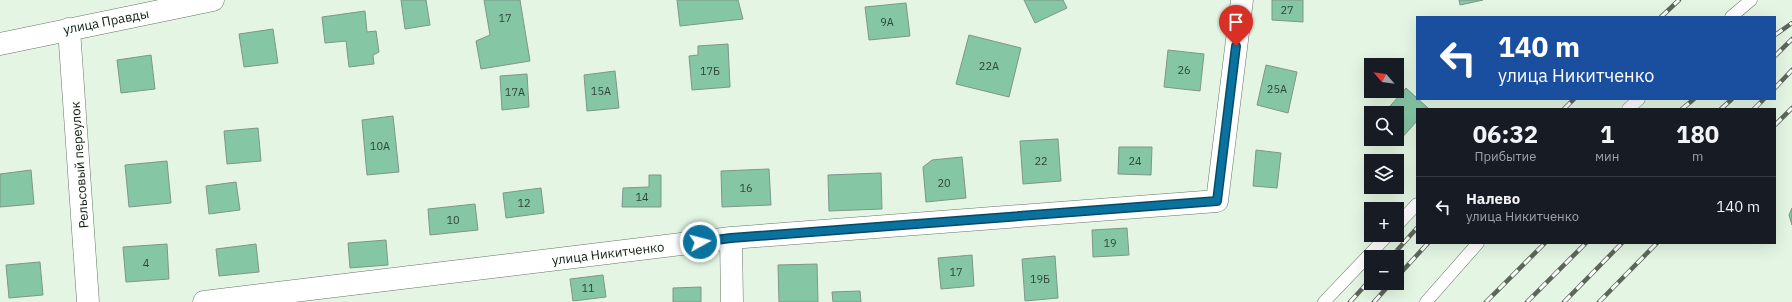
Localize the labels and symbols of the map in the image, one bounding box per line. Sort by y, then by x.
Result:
house number: 27 [1280,3,1294,17]
street label: улица Правды [62,5,150,38]
pin [1219,5,1253,46]
house number: 17 [498,11,512,25]
house number: 9А [880,15,894,29]
north arrow [1364,58,1404,98]
house number: 22А [979,59,999,73]
house number: 26 [1177,63,1191,77]
house number: 17Б [700,64,720,78]
house number: 25А [1267,82,1287,96]
house number: 15А [591,84,611,98]
house number: 17А [505,85,525,99]
street label: Рельсовый переулок [67,101,92,229]
house number: 10А [370,139,390,153]
house number: 22 [1034,154,1048,168]
house number: 24 [1128,154,1142,168]
house number: 20 [937,176,951,190]
house number: 16 [739,181,753,195]
house number: 14 [635,190,649,204]
house number: 12 [517,196,531,210]
house number: 10 [446,213,460,227]
position arrow [679,221,721,263]
house number: 19 [1103,236,1117,250]
street label: улица Никитченко [551,238,665,269]
house number: 4 [143,256,150,270]
house number: 17 [949,265,963,279]
house number: 19Б [1030,272,1050,286]
house number: 11 [581,281,595,295]

